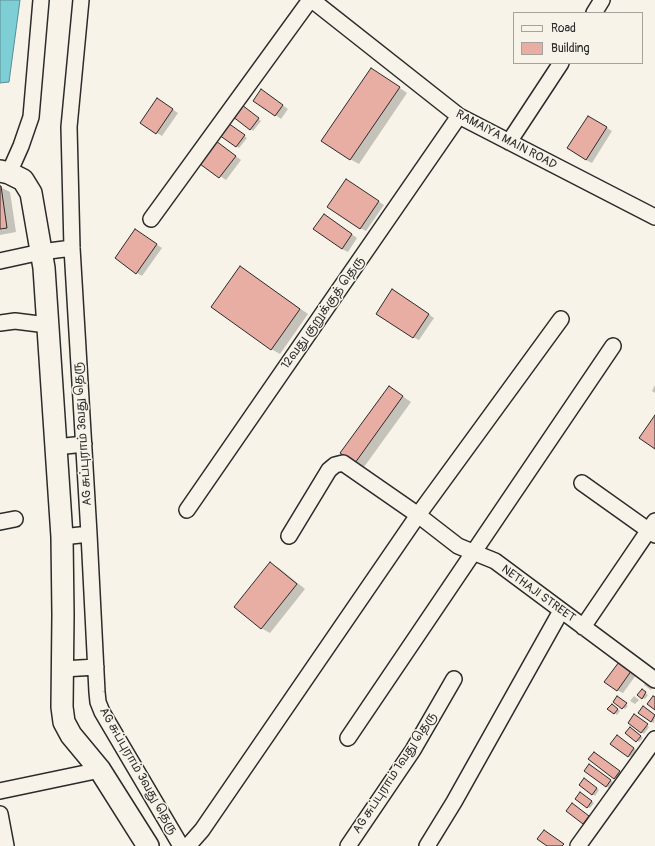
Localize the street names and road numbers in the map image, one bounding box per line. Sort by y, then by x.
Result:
street label: RAMAIYA MAIN ROAD [453,107,559,173]
street label: 12வது குறுக்குத் தெரு [279,254,367,372]
street label: AG சுப்புராம் 3வது தெரு [71,362,95,506]
street label: NETHAJI STREET [498,562,578,626]
street label: AG சுப்புராம் 3வது தெரு [96,705,180,837]
street label: AG சுப்புராம் 1வது தெரு [350,710,440,836]

